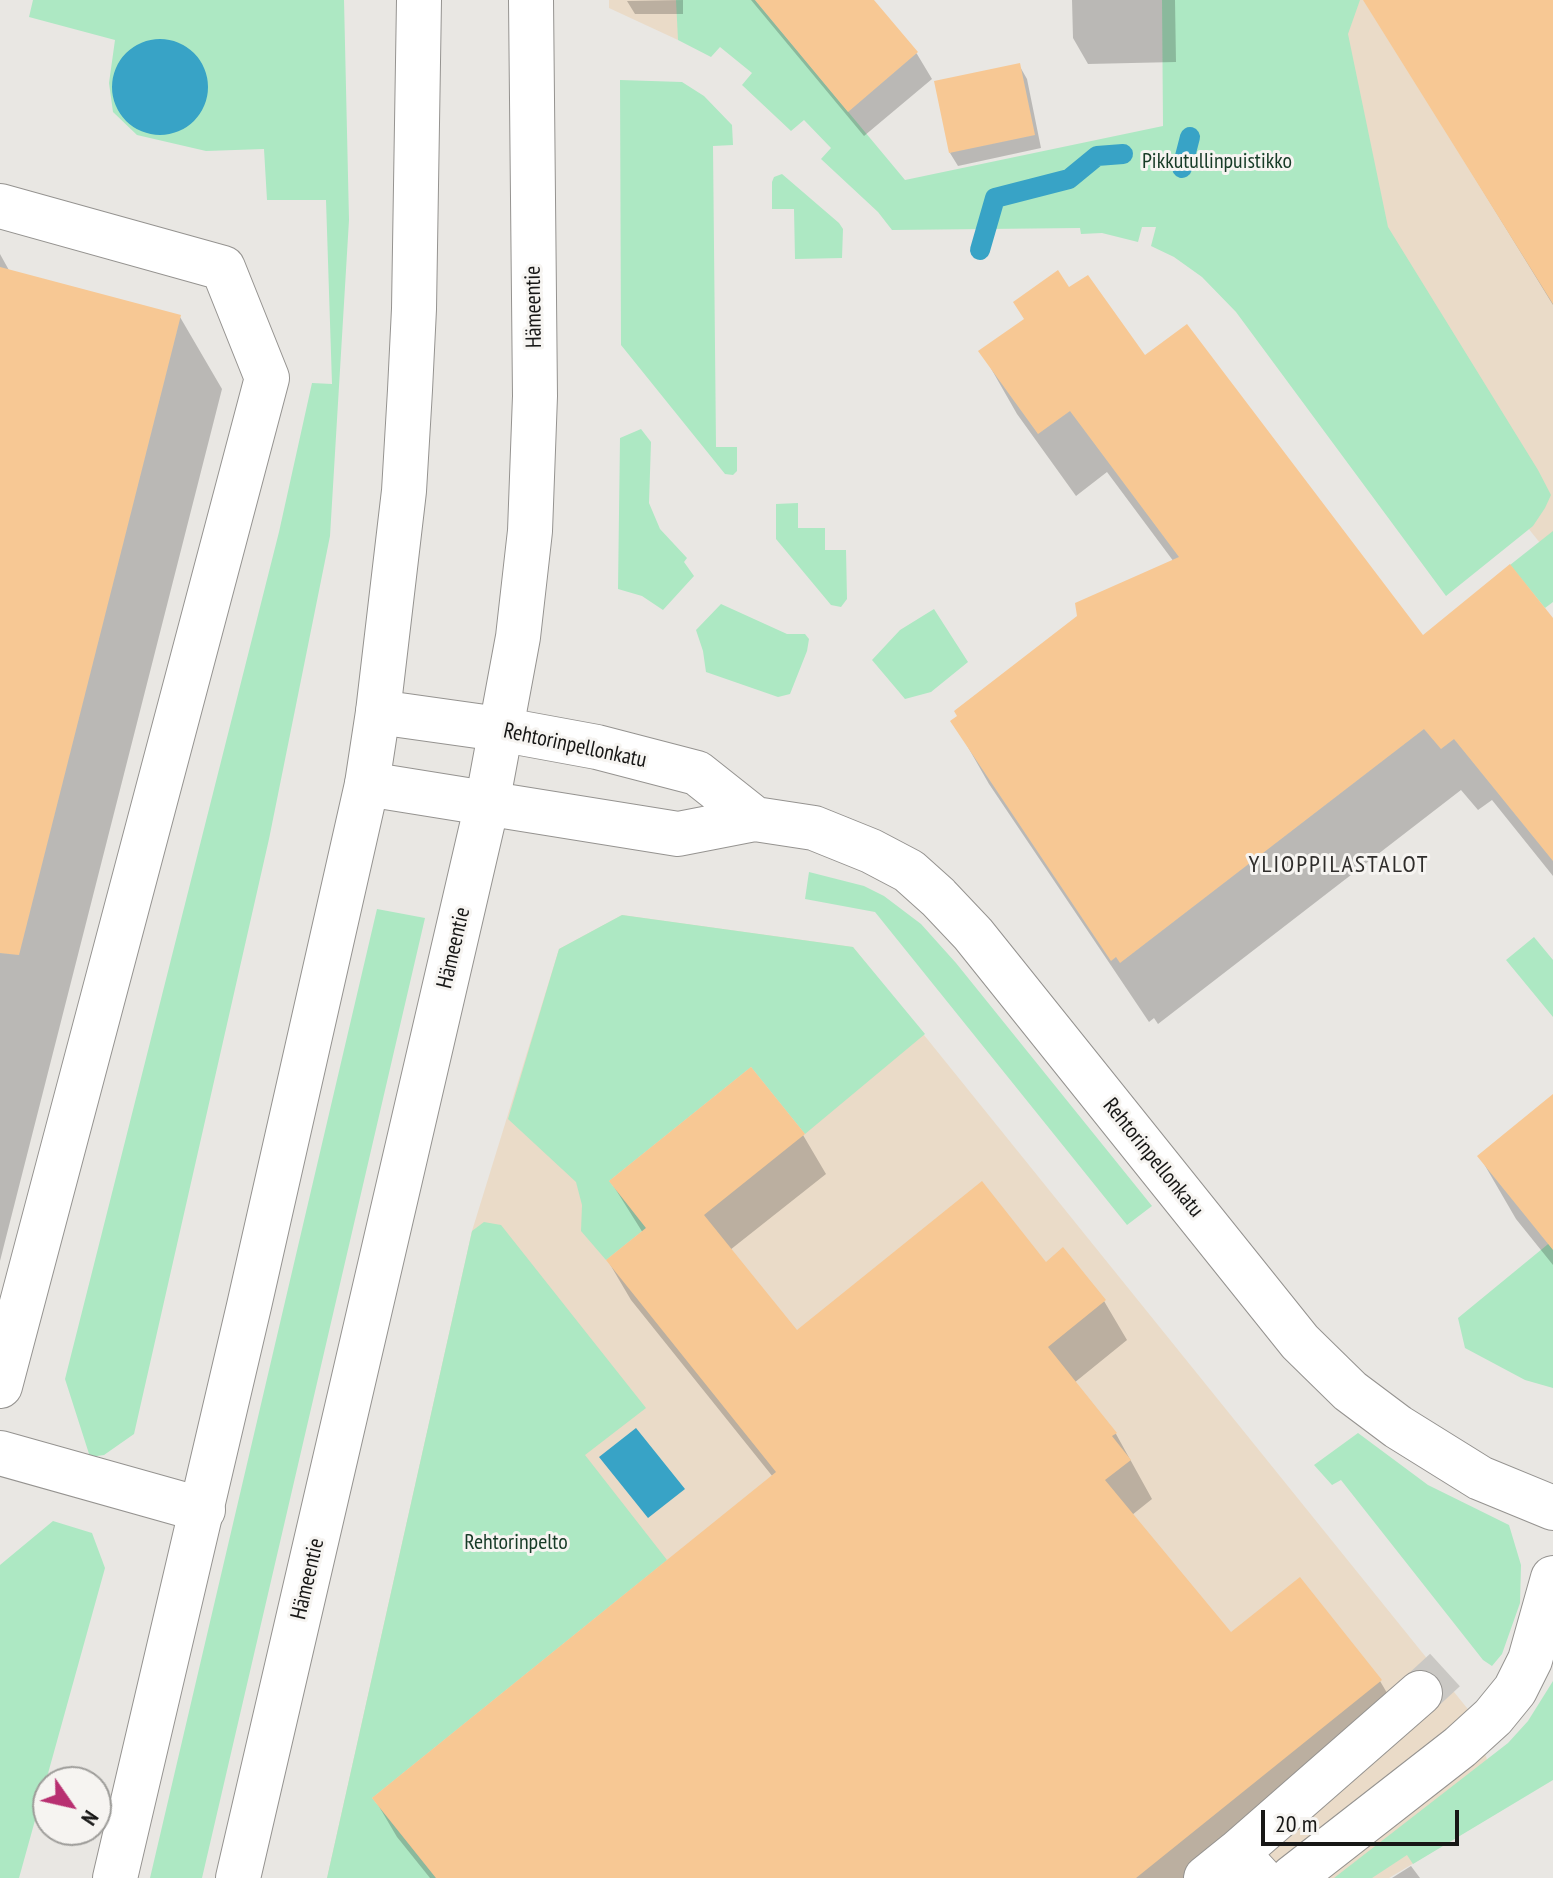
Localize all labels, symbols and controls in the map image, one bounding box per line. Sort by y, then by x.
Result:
park label: Pikkutullinpuistikko [1142,149,1292,175]
street label: Hämeentie [520,266,548,348]
street label: Rehtorinpellonkatu [501,718,649,774]
district label: YLIOPPILASTALOT [1249,851,1429,879]
street label: Hämeentie [432,905,476,991]
street label: Rehtorinpellonkatu [1097,1093,1209,1223]
park label: Rehtorinpelto [464,1530,568,1556]
street label: Hämeentie [286,1536,330,1622]
north arrow [32,1766,112,1846]
scale bar [1265,1794,1463,1844]
text: N [75,1806,105,1831]
text: 20 m [1275,1808,1317,1839]

